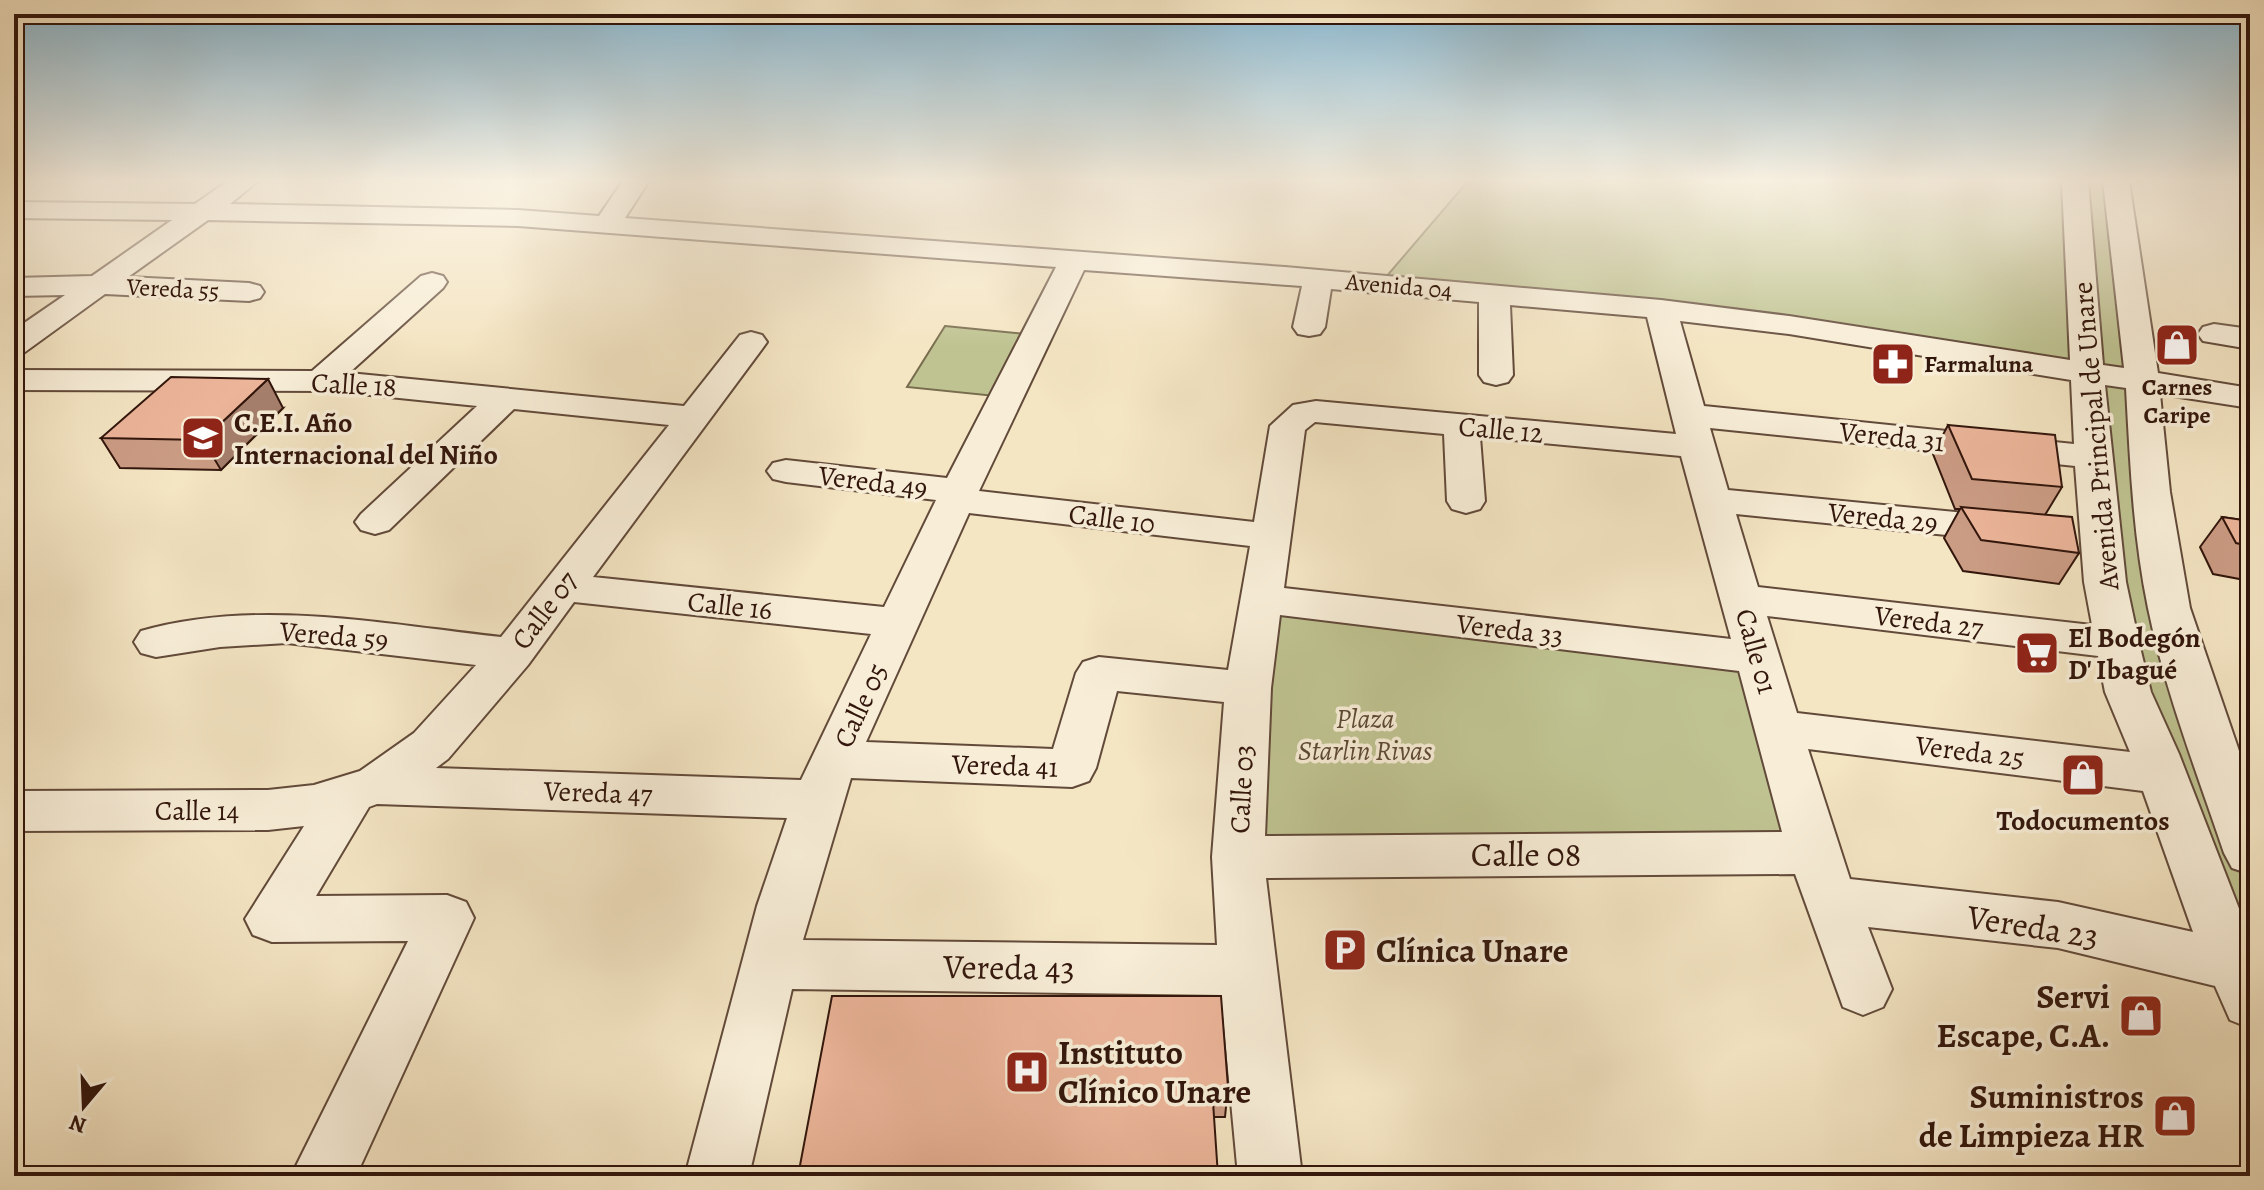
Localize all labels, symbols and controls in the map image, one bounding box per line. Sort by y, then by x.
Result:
street label: Avenida 04 [1343,265,1454,307]
street label: Vereda 55 [125,271,220,307]
street label: Avenida Principal de Unare [2064,280,2128,593]
shop icon: Carnes Caripe [2153,321,2201,369]
pharmacy icon: Farmaluna [1869,340,1917,388]
place label: Farmaluna [1924,348,2034,380]
street label: Calle 18 [310,364,398,406]
place label: Carnes Caripe [2142,371,2212,431]
place label: C.E.I. Año Internacional del Niño [234,404,498,474]
street label: Calle 12 [1457,407,1545,453]
street label: Vereda 31 [1837,412,1946,461]
school or university icon: C.E.I. Año Internacional del Niño [179,414,227,462]
street label: Vereda 49 [815,456,930,508]
street label: Vereda 29 [1825,493,1940,543]
street label: Calle 10 [1066,495,1157,543]
street label: Calle 07 [503,563,587,658]
street label: Calle 16 [686,583,774,629]
street label: Vereda 27 [1871,596,1986,648]
street label: Vereda 33 [1453,604,1566,655]
street label: Calle 01 [1726,604,1786,698]
street label: Vereda 59 [277,612,390,660]
place label: El Bodegón D' Ibagué [2068,619,2201,689]
supermarket icon: El Bodegón D' Ibagué [2013,629,2061,677]
street label: Calle 05 [825,657,897,754]
park label: Plaza Starlin Rivas [1298,700,1433,770]
street label: Vereda 25 [1912,726,2027,778]
street label: Calle 03 [1221,744,1263,834]
street label: Vereda 41 [950,745,1059,787]
shop icon: Todocumentos [2059,751,2107,799]
street label: Vereda 47 [542,772,653,814]
street label: Calle 14 [155,792,239,830]
place label: Todocumentos [1996,802,2170,840]
street label: Calle 08 [1471,831,1581,878]
street label: Vereda 23 [1963,893,2102,960]
parking icon: Clínica Unare [1321,926,1369,974]
place label: Clínica Unare [1376,927,1568,974]
street label: Vereda 43 [942,943,1075,992]
place label: Servi Escape, C.A. [1936,973,2110,1059]
shop icon: Servi Escape, C.A. [2117,992,2165,1040]
place label: Instituto Clínico Unare [1058,1029,1251,1115]
hospital icon: Instituto Clínico Unare [1003,1048,1051,1096]
north arrow [44,1066,124,1146]
place label: Suministros de Limpieza HR [1919,1073,2144,1159]
shop icon: Suministros de Limpieza HR [2151,1092,2199,1140]
text: N [65,1107,90,1141]

